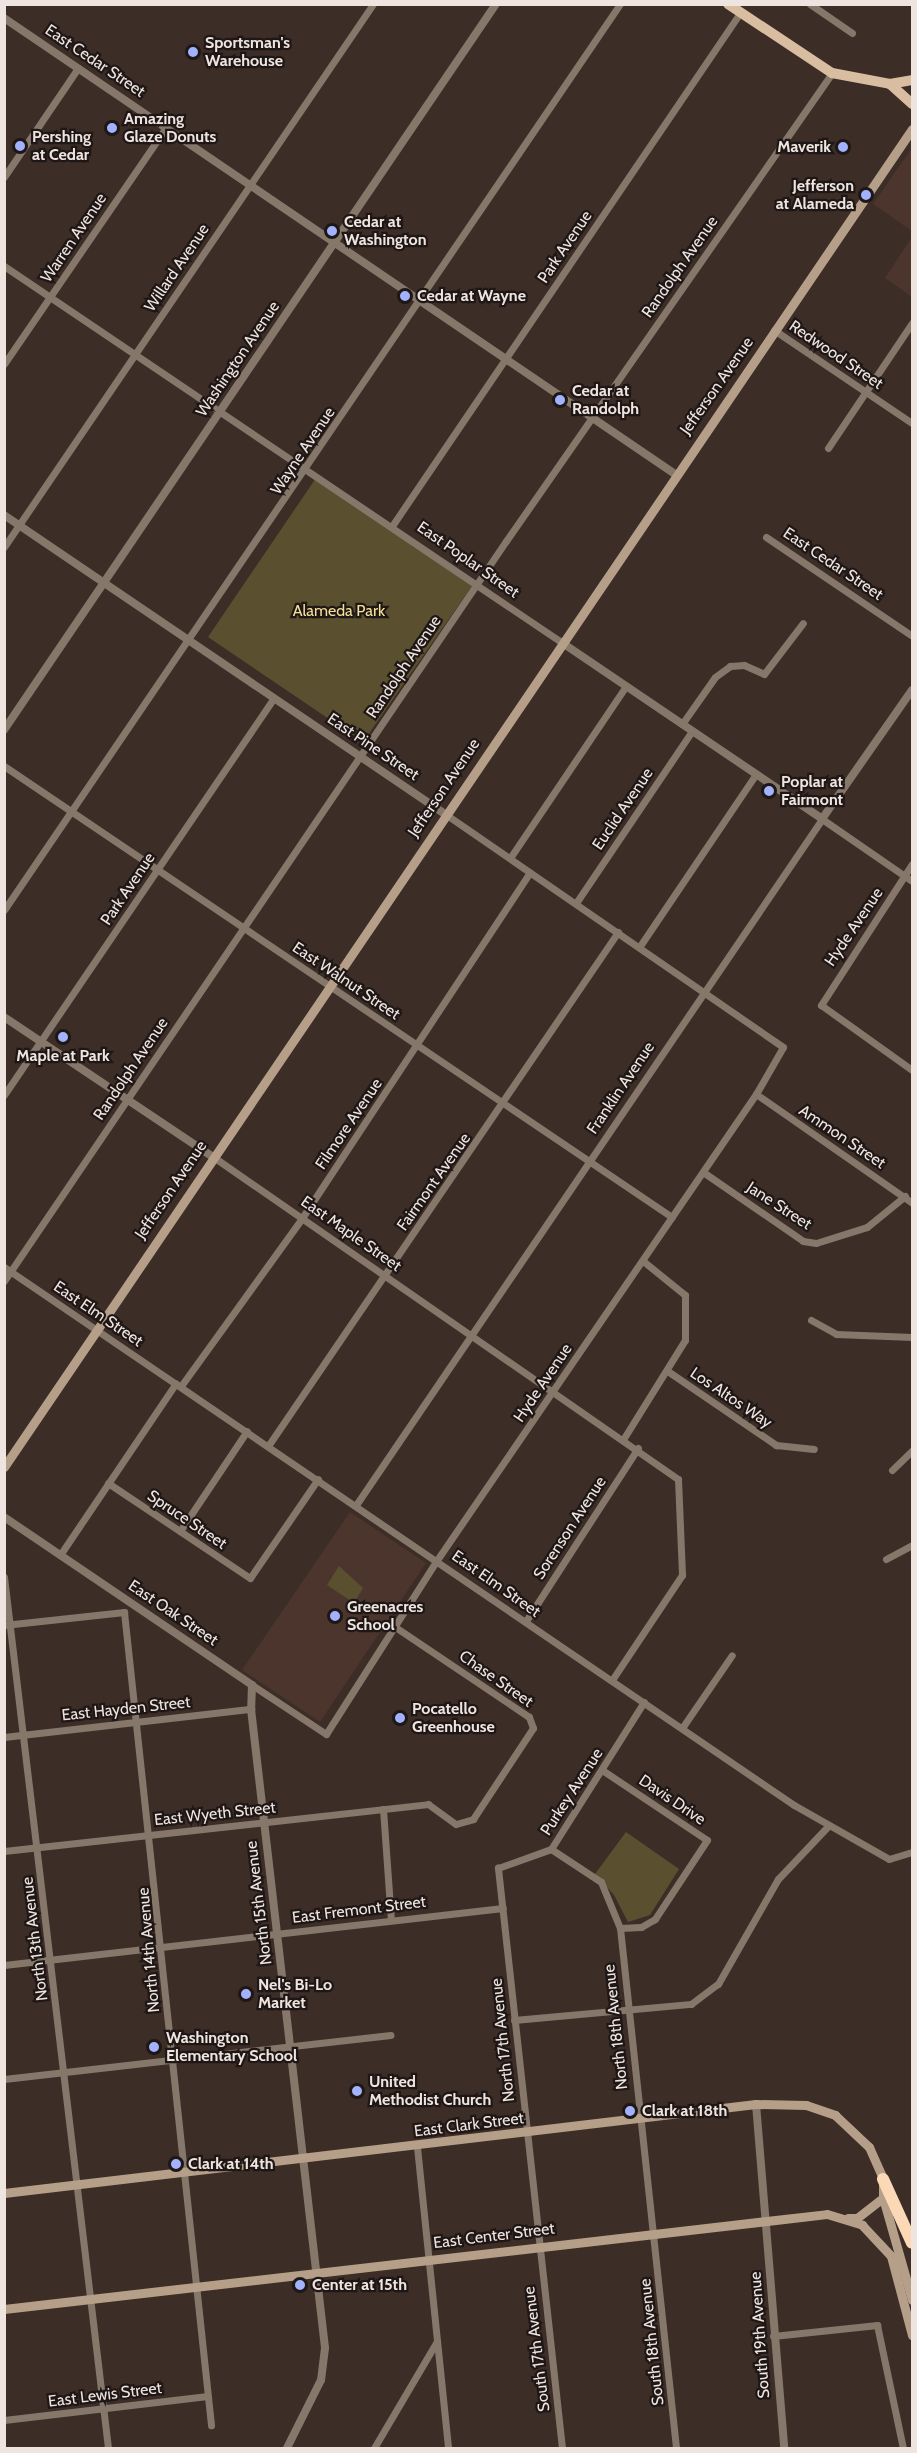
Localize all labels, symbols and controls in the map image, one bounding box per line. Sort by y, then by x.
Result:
street label: East Cedar Street [41,21,149,101]
place label: Sportsman's Warehouse [205,33,290,71]
marker: Sportsman's Warehouse [186,45,200,59]
place label: Amazing Glaze Donuts [124,109,216,147]
marker: Amazing Glaze Donuts [105,121,119,135]
place label: Pershing at Cedar [32,127,91,165]
place label: Maverik [777,137,831,157]
marker: Pershing at Cedar [13,139,27,153]
marker: Maverik [836,140,850,154]
place label: Jefferson at Alameda [776,176,854,214]
marker: Jefferson at Alameda [859,188,873,202]
street label: Warren Avenue [37,190,111,286]
street label: Park Avenue [534,207,596,287]
place label: Cedar at Washington [344,212,427,250]
street label: Randolph Avenue [638,213,722,321]
street label: Willard Avenue [141,220,213,316]
marker: Cedar at Washington [325,224,339,238]
place label: Cedar at Wayne [417,286,526,306]
marker: Cedar at Wayne [398,289,412,303]
street label: Washington Avenue [192,298,284,420]
street label: Redwood Street [785,317,887,393]
street label: Jefferson Avenue [676,334,758,438]
place label: Cedar at Randolph [572,381,639,419]
marker: Cedar at Randolph [553,393,567,407]
street label: Wayne Avenue [267,404,339,498]
street label: East Poplar Street [413,518,523,602]
street label: East Cedar Street [779,524,887,604]
park label: Alameda Park [293,601,385,621]
street label: Randolph Avenue [363,612,445,722]
street label: East Pine Street [324,709,422,785]
street label: Jefferson Avenue [404,735,484,841]
street label: Euclid Avenue [589,764,657,854]
place label: Poplar at Fairmont [781,772,843,810]
marker: Poplar at Fairmont [762,784,776,798]
street label: Park Avenue [97,849,159,929]
street label: Hyde Avenue [821,884,887,970]
street label: East Walnut Street [289,938,403,1024]
street label: Randolph Avenue [90,1014,172,1124]
marker: Maple at Park [56,1030,70,1044]
street label: Franklin Avenue [583,1038,659,1138]
place label: Maple at Park [16,1046,110,1066]
street label: Filmore Avenue [312,1075,386,1173]
street label: Ammon Street [795,1101,889,1173]
street label: Fairmont Avenue [393,1129,475,1235]
street label: Jefferson Avenue [131,1137,211,1243]
street label: Jane Street [743,1178,815,1234]
street label: East Maple Street [297,1192,405,1276]
street label: East Elm Street [50,1277,146,1351]
street label: Hyde Avenue [510,1340,576,1426]
street label: Los Altos Way [686,1364,776,1432]
street label: Sorenson Avenue [530,1473,610,1583]
street label: Spruce Street [144,1486,230,1554]
street label: East Elm Street [448,1546,544,1622]
street label: East Oak Street [125,1576,221,1650]
place label: Greenacres School [347,1597,423,1635]
marker: Greenacres School [328,1609,342,1623]
street label: Chase Street [455,1647,537,1711]
street label: East Hayden Street [61,1693,191,1725]
place label: Pocatello Greenhouse [412,1699,495,1737]
marker: Pocatello Greenhouse [393,1711,407,1725]
street label: Purkey Avenue [537,1745,607,1839]
street label: Davis Drive [635,1771,709,1829]
street label: East Wyeth Street [153,1798,277,1830]
street label: North 15th Avenue [242,1840,276,1966]
street label: North 13th Avenue [18,1876,52,2002]
street label: North 14th Avenue [134,1887,164,2013]
street label: East Fremont Street [291,1892,427,1928]
street label: North 18th Avenue [600,1963,632,2091]
place label: Nel's Bi-Lo Market [258,1975,332,2013]
street label: North 17th Avenue [487,1977,519,2103]
marker: Nel's Bi-Lo Market [239,1987,253,2001]
place label: Washington Elementary School [166,2028,297,2066]
marker: Washington Elementary School [147,2040,161,2054]
place label: United Methodist Church [369,2072,491,2110]
marker: United Methodist Church [350,2084,364,2098]
place label: Clark at 18th [642,2101,727,2121]
marker: Clark at 18th [623,2104,637,2118]
street label: East Clark Street [413,2109,525,2141]
place label: Clark at 14th [188,2154,274,2174]
marker: Clark at 14th [169,2157,183,2171]
street label: East Center Street [432,2219,556,2253]
street label: South 19th Avenue [746,2271,774,2399]
place label: Center at 15th [312,2275,407,2295]
marker: Center at 15th [293,2278,307,2292]
street label: South 18th Avenue [636,2278,668,2406]
street label: South 17th Avenue [520,2285,554,2413]
street label: East Lewis Street [47,2378,163,2412]

